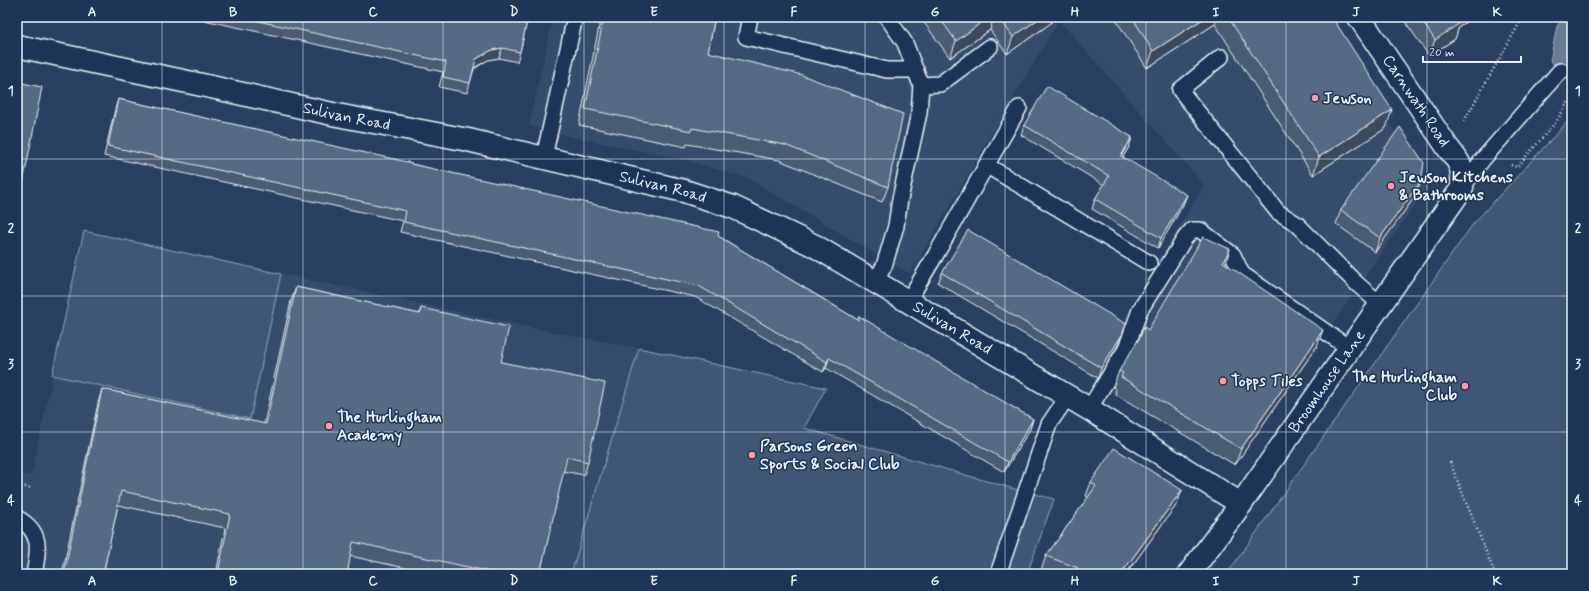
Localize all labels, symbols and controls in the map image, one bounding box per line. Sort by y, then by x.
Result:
text: A [88,4,96,21]
text: B [229,4,238,21]
text: C [368,4,378,21]
text: D [510,4,519,21]
text: E [650,4,658,21]
text: F [791,4,798,21]
text: G [931,4,940,21]
text: H [1071,4,1080,21]
text: I [1213,4,1220,21]
text: J [1352,4,1360,21]
text: K [1492,4,1502,21]
scale bar [1423,38,1521,64]
text: 20 m [1429,45,1455,61]
street label: Carnwath Road [1377,51,1455,151]
text: 1 [8,83,14,100]
text: 1 [1575,83,1581,100]
place label: Jewson [1323,88,1371,109]
marker: Jewson [1310,93,1320,103]
street label: Sulivan Road [301,97,392,135]
street label: Sulivan Road [617,166,709,208]
place label: Jewson Kitchens & Bathrooms [1399,167,1513,206]
marker: Jewson Kitchens & Bathrooms [1386,181,1396,191]
text: 2 [8,220,15,237]
text: 2 [1575,220,1582,237]
street label: Sulivan Road [909,296,996,360]
street label: Broomhouse Lane [1284,326,1370,437]
text: 3 [8,356,14,373]
text: 3 [1575,356,1581,373]
place label: The Hurlingham Club [1352,367,1457,406]
place label: Topps Tiles [1231,371,1304,392]
marker: Topps Tiles [1218,376,1228,386]
marker: The Hurlingham Club [1460,381,1470,391]
place label: The Hurlingham Academy [337,407,442,446]
marker: The Hurlingham Academy [324,421,334,431]
place label: Parsons Green Sports & Social Club [760,436,900,475]
marker: Parsons Green Sports & Social Club [747,450,757,460]
text: 4 [7,493,15,510]
text: 4 [1574,493,1582,510]
text: A [88,573,96,590]
text: B [229,573,238,590]
text: C [368,573,378,590]
text: D [510,573,519,590]
text: E [650,573,658,590]
text: F [791,573,798,590]
text: G [931,573,940,590]
text: H [1071,573,1080,590]
text: I [1213,573,1220,590]
text: J [1352,573,1360,590]
text: K [1492,573,1502,590]

